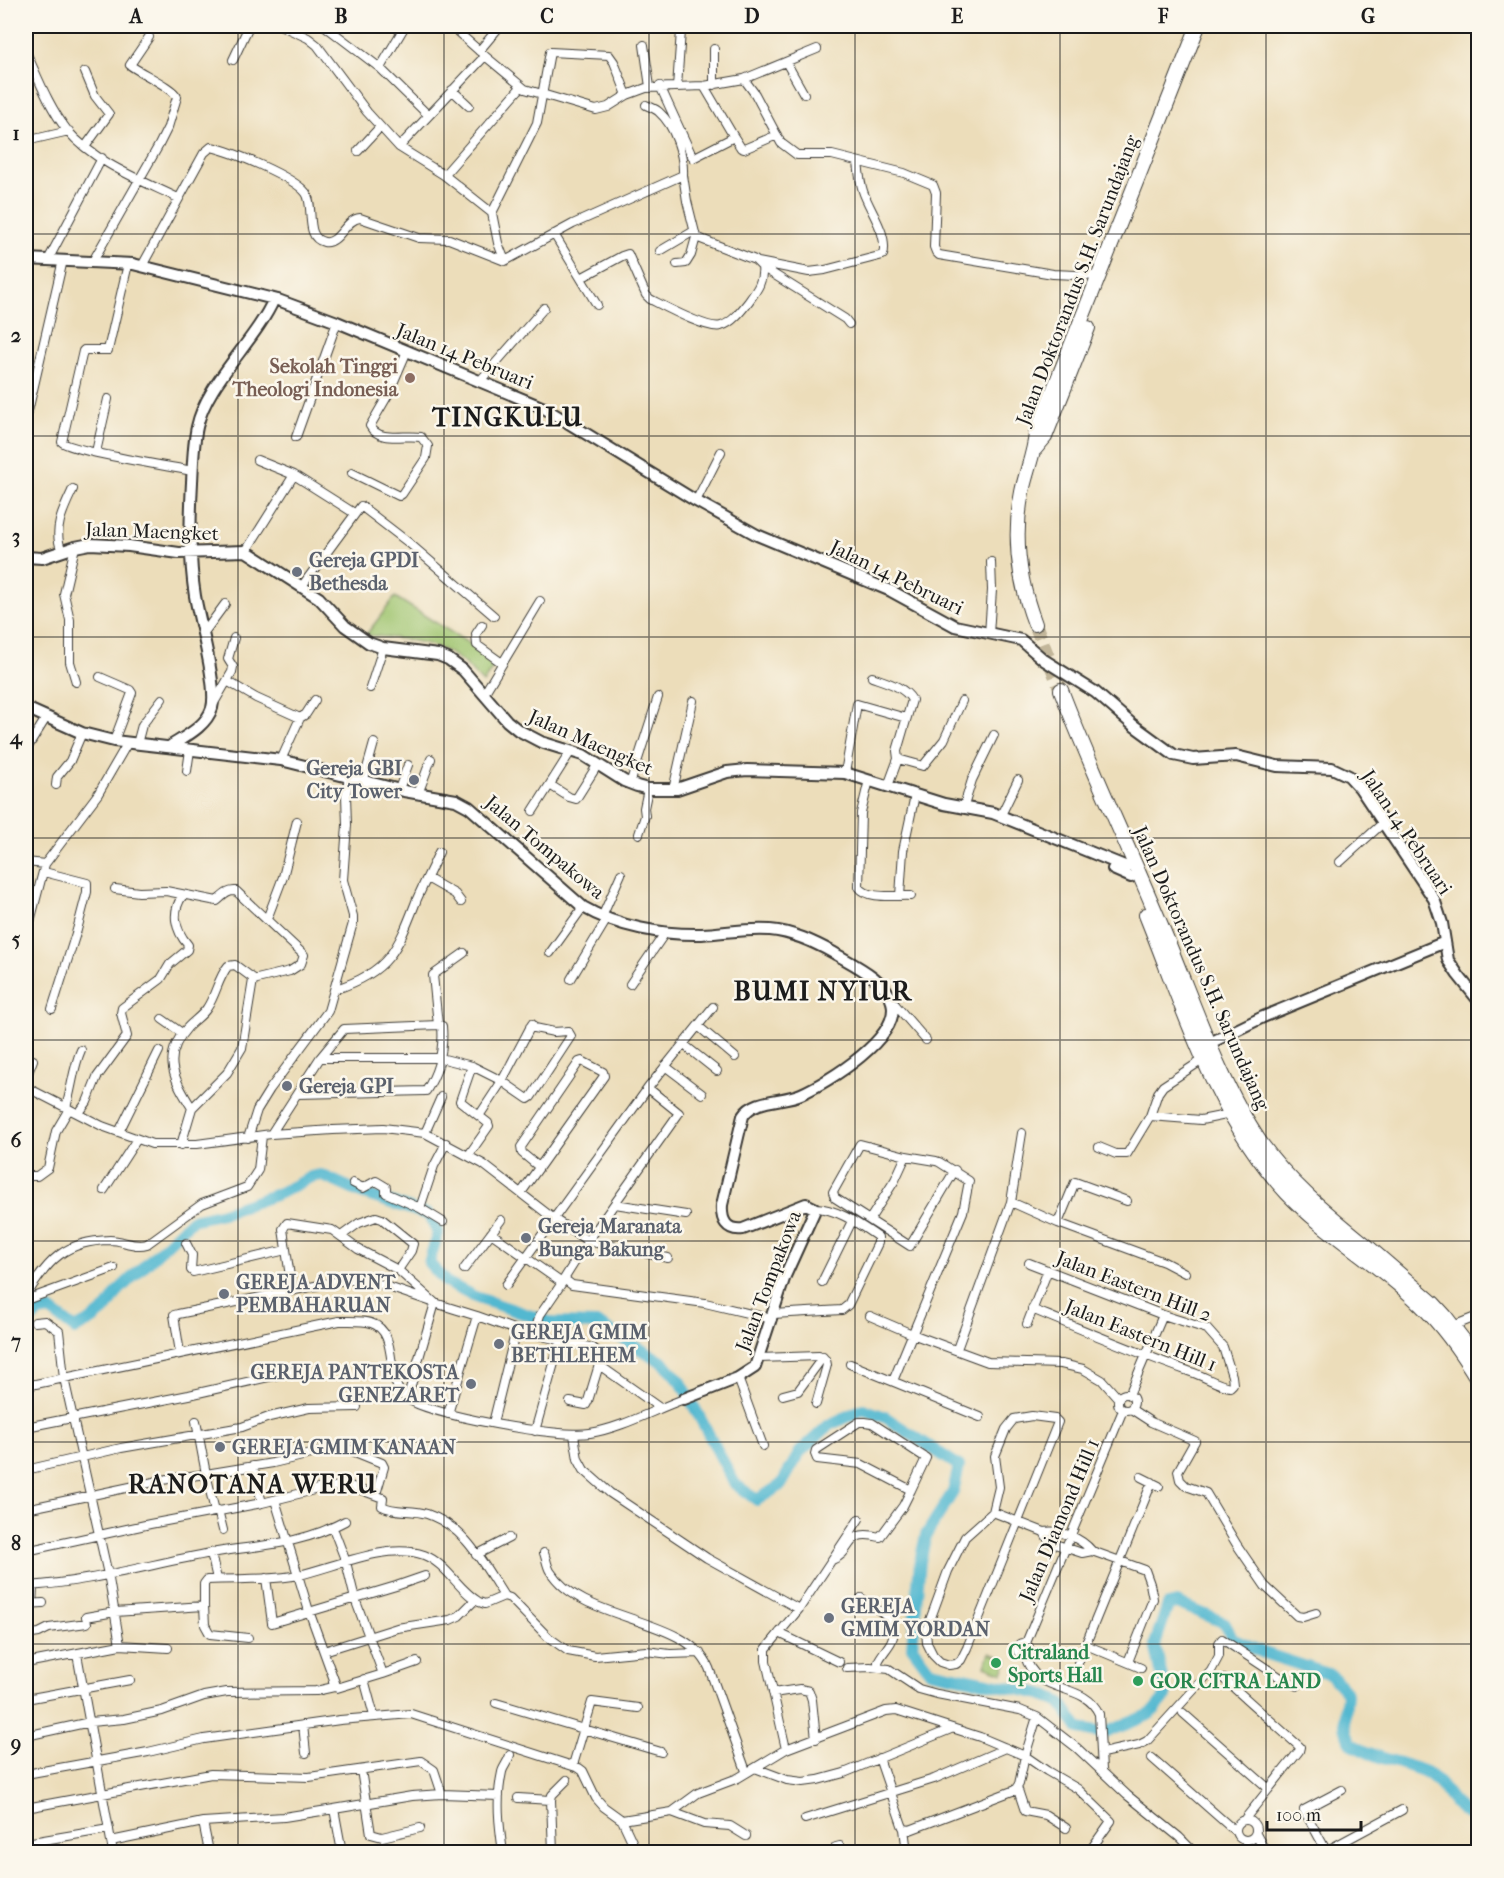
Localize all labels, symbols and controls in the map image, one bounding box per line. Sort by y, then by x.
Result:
text: A [128,5,144,28]
text: B [334,5,348,28]
text: C [540,5,554,28]
text: D [744,5,760,28]
text: E [951,5,963,28]
text: F [1157,5,1169,28]
text: G [1361,5,1375,28]
text: 1 [12,122,20,145]
street label: Jalan Doktorandus S.H. Sarundajang [1011,132,1144,430]
street label: Jalan 14 Pebruari [391,318,537,394]
text: 2 [11,324,21,347]
place label: Sekolah Tinggi Theologi Indonesia [231,355,399,401]
marker: Sekolah Tinggi Theologi Indonesia [403,371,417,385]
district label: TINGKULU [431,402,584,433]
street label: Jalan Maengket [83,518,219,545]
text: 3 [12,525,20,548]
street label: Jalan 14 Pebruari [824,534,967,620]
place label: Gereja GPDI Bethesda [309,549,419,595]
marker: Gereja GPDI Bethesda [290,565,304,579]
street label: Jalan Maengket [523,704,657,780]
text: 4 [9,726,23,750]
place label: Gereja GBI City Tower [306,757,402,803]
street label: Jalan 14 Pebruari [1355,764,1457,899]
marker: Gereja GBI City Tower [407,773,421,787]
street label: Jalan Tompakowa [479,789,610,905]
street label: Jalan Doktorandus S.H. Sarundajang [1127,821,1275,1114]
text: 5 [12,928,21,951]
district label: BUMI NYIUR [734,976,913,1007]
place label: Gereja GPI [299,1075,394,1098]
marker: Gereja GPI [280,1079,294,1093]
text: 6 [11,1129,23,1152]
street label: Jalan Tompakowa [730,1207,806,1357]
place label: Gereja Maranata Bunga Bakung [538,1215,682,1261]
marker: Gereja Maranata Bunga Bakung [519,1231,533,1245]
street label: Jalan Eastern Hill 2 [1051,1246,1215,1327]
place label: GEREJA ADVENT PEMBAHARUAN [236,1271,397,1317]
marker: GEREJA ADVENT PEMBAHARUAN [217,1287,231,1301]
street label: Jalan Eastern Hill 1 [1060,1294,1220,1376]
place label: GEREJA GMIM BETHLEHEM [511,1321,648,1367]
text: 7 [10,1330,21,1353]
marker: GEREJA GMIM BETHLEHEM [492,1337,506,1351]
place label: GEREJA PANTEKOSTA GENEZARET [250,1361,461,1407]
marker: GEREJA PANTEKOSTA GENEZARET [464,1377,478,1391]
street label: Jalan Diamond Hill 1 [1014,1435,1104,1607]
place label: GEREJA GMIM KANAAN [232,1436,457,1459]
marker: GEREJA GMIM KANAAN [213,1440,227,1454]
district label: RANOTANA WERU [128,1469,378,1500]
text: 8 [11,1532,21,1555]
place label: GEREJA GMIM YORDAN [841,1595,991,1641]
marker: GEREJA GMIM YORDAN [822,1611,836,1625]
place label: Citraland Sports Hall [1008,1641,1103,1687]
marker: Citraland Sports Hall [989,1656,1003,1670]
place label: GOR CITRA LAND [1150,1670,1321,1693]
marker: GOR CITRA LAND [1131,1674,1145,1688]
text: 9 [10,1733,21,1756]
scale bar [1267,1794,1362,1832]
text: 100 m [1276,1805,1321,1826]

